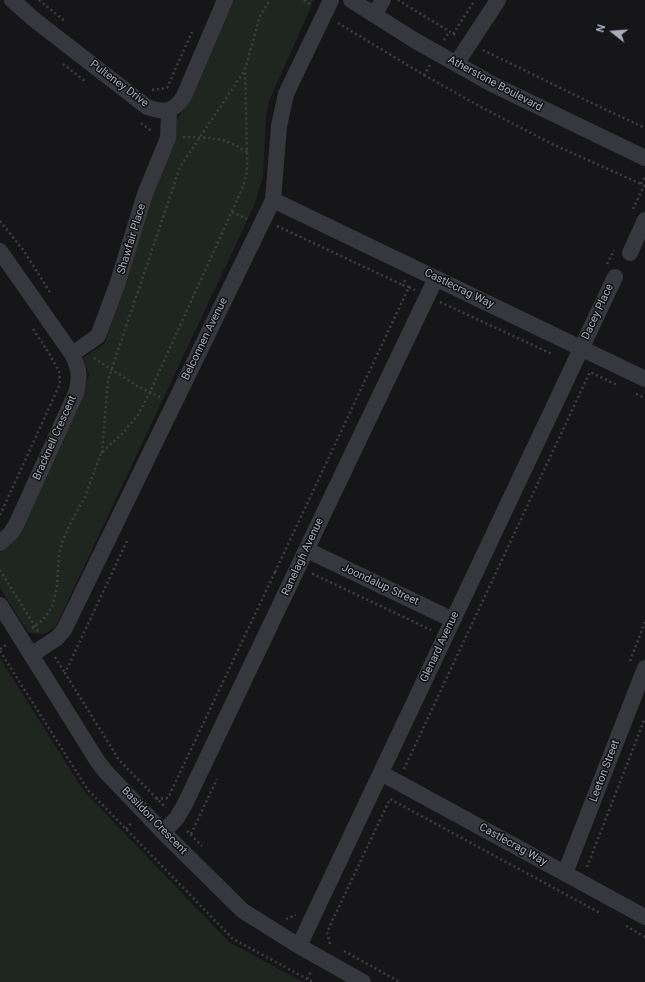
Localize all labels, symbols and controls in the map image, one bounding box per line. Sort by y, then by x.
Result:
north arrow [593,12,633,52]
text: N [594,23,608,34]
street label: Atherstone Boulevard [446,54,544,114]
street label: Pulteney Drive [87,58,151,110]
street label: Shawfair Place [115,202,149,276]
street label: Castlecrag Way [422,266,496,312]
street label: Dacey Place [579,282,617,342]
street label: Belconnen Avenue [179,296,231,382]
street label: Bracknell Crescent [30,394,80,482]
street label: Ranelagh Avenue [279,516,327,598]
street label: Joondalup Street [339,561,421,609]
street label: Glenard Avenue [418,610,462,684]
street label: Leeton Street [587,738,623,804]
street label: Basildon Crescent [118,785,190,857]
street label: Castlecrag Way [477,821,549,869]

